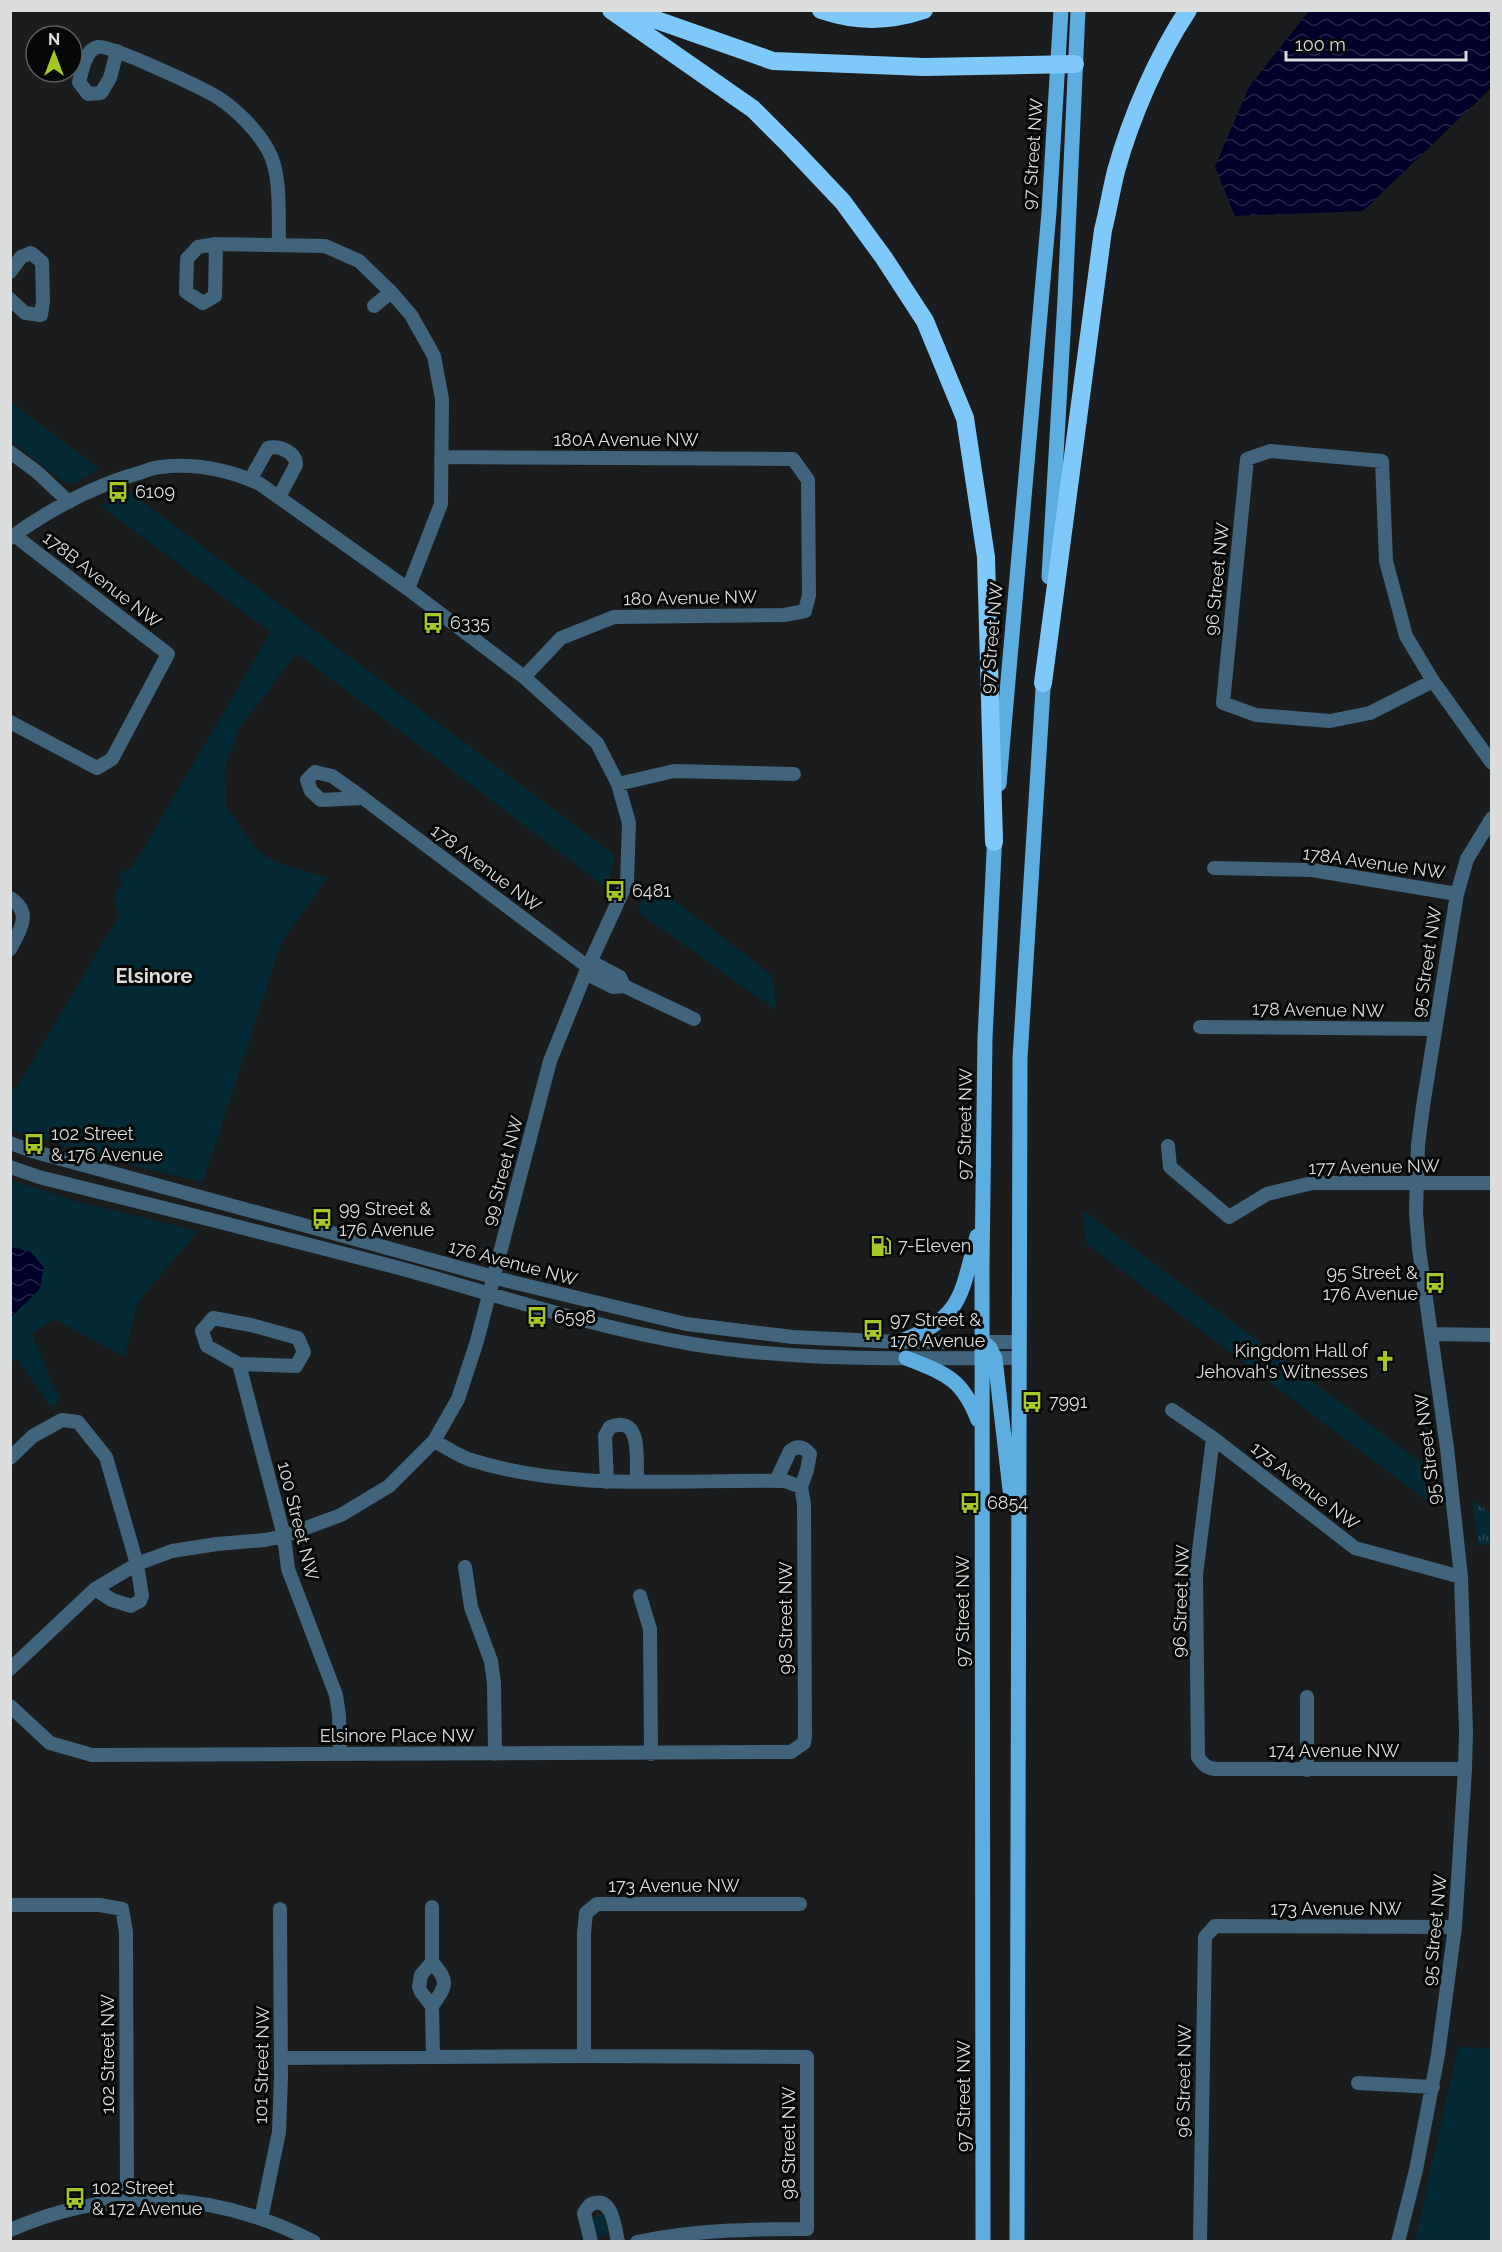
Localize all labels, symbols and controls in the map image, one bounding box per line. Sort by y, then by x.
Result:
north arrow [24,24,84,84]
scale bar [1286,24,1466,62]
text: N [48,30,60,49]
text: 100 m [1295,34,1346,55]
street label: 97 Street NW [1018,97,1047,210]
street label: 180A Avenue NW [553,429,699,450]
bus stop icon: 6109 [106,480,130,504]
place label: 6109 [135,481,175,502]
street label: 96 Street NW [1200,521,1233,636]
street label: 178B Avenue NW [39,527,166,632]
street label: 97 Street NW [976,581,1007,695]
street label: 180 Avenue NW [623,586,757,609]
bus stop icon: 6335 [421,611,445,635]
place label: 6335 [450,612,490,633]
street label: 178 Avenue NW [427,819,546,916]
street label: 178A Avenue NW [1301,842,1447,883]
bus stop icon: 6481 [603,879,627,903]
place label: 6481 [632,880,671,901]
street label: 95 Street NW [1407,905,1446,1019]
district label: Elsinore [115,964,193,988]
street label: 178 Avenue NW [1252,998,1385,1021]
street label: 97 Street NW [953,1068,976,1180]
street label: 99 Street NW [478,1113,527,1228]
place label: 102 Street & 176 Avenue [51,1123,163,1165]
bus stop icon: 102 Street & 176 Avenue [22,1132,46,1156]
street label: 177 Avenue NW [1308,1155,1440,1178]
place label: 99 Street & 176 Avenue [339,1198,435,1240]
bus stop icon: 99 Street & 176 Avenue [310,1207,334,1231]
fuel station icon: 7-Eleven [869,1234,893,1258]
street label: 176 Avenue NW [446,1235,580,1290]
place label: 7-Eleven [898,1235,971,1256]
place label: 95 Street & 176 Avenue [1323,1262,1418,1304]
bus stop icon: 95 Street & 176 Avenue [1423,1271,1447,1295]
bus stop icon: 6598 [525,1305,549,1329]
place label: 6598 [554,1306,596,1327]
place label: 97 Street & 176 Avenue [890,1309,986,1351]
bus stop icon: 97 Street & 176 Avenue [861,1318,885,1342]
place label: Kingdom Hall of Jehovah's Witnesses [1196,1340,1369,1382]
church icon: Kingdom Hall of Jehovah's Witnesses [1373,1349,1397,1373]
bus stop icon: 7991 [1020,1390,1044,1414]
place label: 7991 [1049,1391,1088,1412]
street label: 95 Street NW [1410,1392,1445,1506]
street label: 175 Avenue NW [1247,1437,1364,1534]
street label: 100 Street NW [274,1459,323,1583]
bus stop icon: 6854 [958,1491,982,1515]
place label: 6854 [987,1492,1028,1513]
street label: 96 Street NW [1168,1544,1193,1658]
street label: 97 Street NW [952,1555,973,1667]
street label: 98 Street NW [775,1561,796,1675]
street label: Elsinore Place NW [320,1725,474,1746]
street label: 174 Avenue NW [1269,1740,1399,1761]
street label: 95 Street NW [1418,1873,1451,1987]
street label: 173 Avenue NW [608,1875,740,1896]
street label: 173 Avenue NW [1270,1898,1402,1919]
street label: 102 Street NW [97,1994,118,2114]
street label: 101 Street NW [250,2006,273,2124]
street label: 96 Street NW [1172,2024,1195,2138]
street label: 97 Street NW [953,2040,974,2152]
street label: 98 Street NW [778,2086,799,2200]
place label: 102 Street & 172 Avenue [92,2177,203,2219]
bus stop icon: 102 Street & 172 Avenue [63,2186,87,2210]

